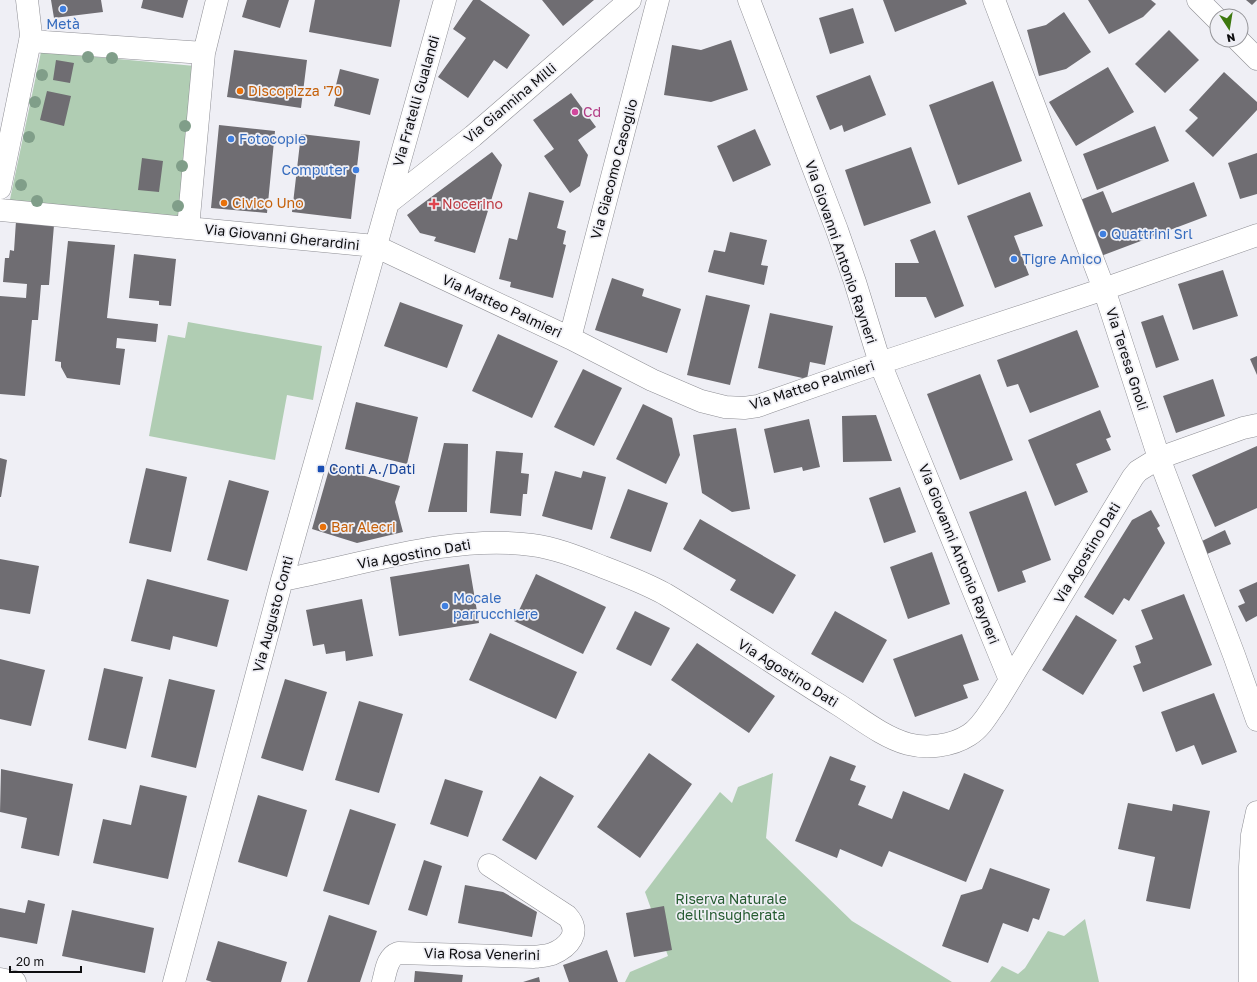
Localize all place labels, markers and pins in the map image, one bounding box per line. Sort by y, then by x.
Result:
marker: Metà [58,4,68,14]
place label: Metà [46,15,80,32]
place label: Discopizza '70 [248,82,342,99]
marker: Discopizza '70 [235,86,245,96]
place label: Cd [583,103,601,120]
marker: Cd [570,107,580,117]
place label: Fotocopie [239,130,306,147]
marker: Fotocopie [226,134,236,144]
place label: Computer [281,161,349,178]
marker: Computer [351,165,361,175]
place label: Civico Uno [232,194,304,211]
place label: Nocerino [442,195,503,212]
marker: Civico Uno [219,198,229,208]
marker: Nocerino [429,199,439,209]
place label: Quattrini Srl [1111,225,1193,242]
marker: Quattrini Srl [1098,229,1108,239]
place label: Tigre Amico [1022,250,1102,267]
marker: Tigre Amico [1009,254,1019,264]
place label: Conti A./Dati [329,460,416,477]
marker: Conti A./Dati [316,464,326,474]
place label: Bar Alecri [331,518,396,535]
marker: Bar Alecri [318,522,328,532]
place label: Mocale parrucchiere [453,589,538,622]
marker: Mocale parrucchiere [440,601,450,611]

